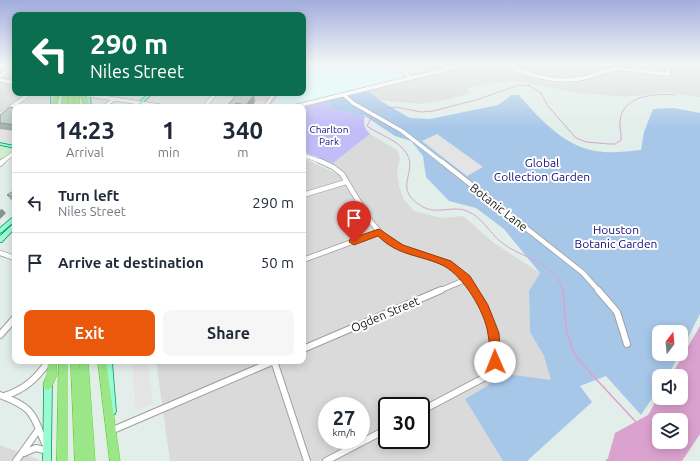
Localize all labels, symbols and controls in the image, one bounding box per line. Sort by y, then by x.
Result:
icon: left [24,28,76,80]
text: 290 m [90,28,168,59]
text: Niles Street [90,61,184,81]
text: 14:23 [55,117,115,144]
text: 1 [162,117,175,144]
text: 340 [223,117,263,144]
park label: Charlton Park [310,124,348,147]
text: Arrival [66,145,104,159]
text: min [158,145,180,159]
text: m [237,145,248,159]
park label: Global Collection Garden [494,156,590,183]
street label: Botanic Lane [468,181,530,233]
text: Turn left [58,187,119,204]
icon: left [24,192,46,214]
text: 290 m [252,194,294,211]
pin [337,201,371,242]
text: Niles Street [58,204,126,218]
icon: arrive [343,207,365,229]
park label: Houston Botanic Garden [575,223,657,250]
icon: arrive [24,252,46,274]
text: Arrive at destination [58,254,204,271]
text: 50 m [261,254,294,271]
street label: Ogden Street [349,294,421,334]
button: Exit [24,310,155,356]
button: Share [163,310,294,356]
north arrow [652,325,688,361]
map controls [652,325,688,449]
position arrow [474,341,516,383]
button: sound [652,369,688,405]
speed limit sign: 30 [378,397,430,449]
text: 27 [333,406,355,429]
button: layers [652,413,688,449]
text: km/h [332,427,356,438]

